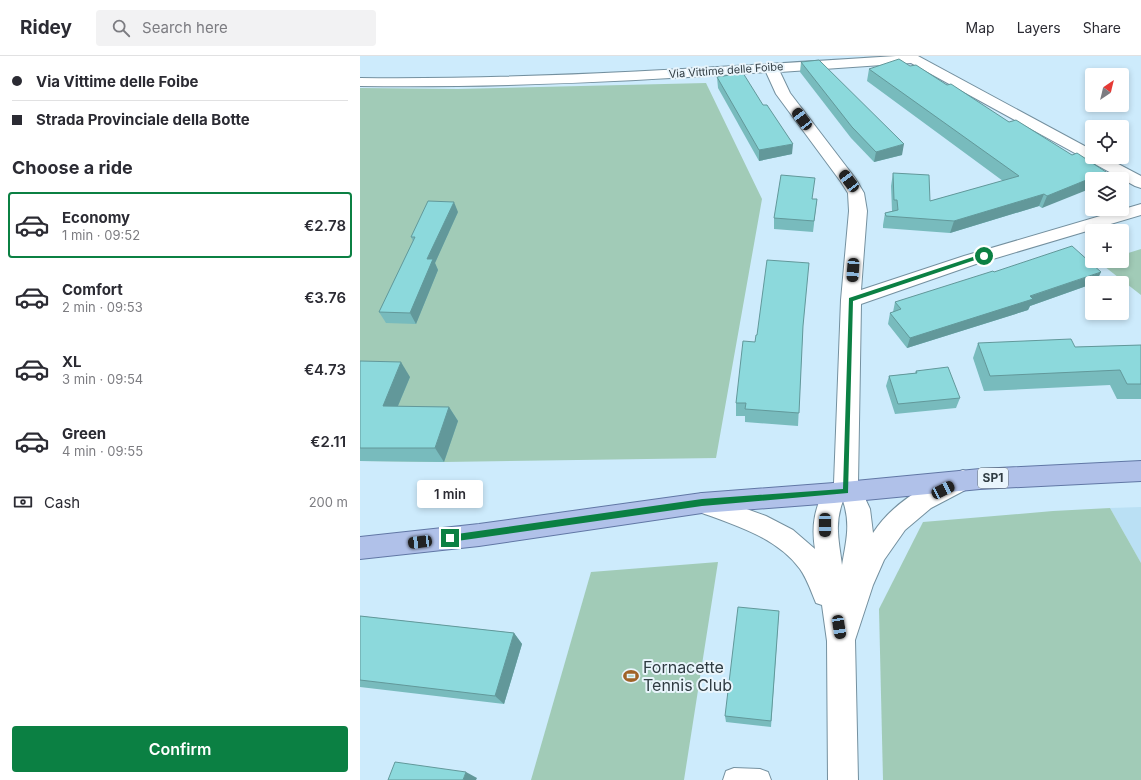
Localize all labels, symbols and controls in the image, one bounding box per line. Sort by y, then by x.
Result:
search box [96,10,376,46]
text: Ridey [20,16,72,39]
icon: search [110,17,132,39]
text: Search here [142,18,228,37]
text: Map [966,19,995,36]
text: Layers [1017,19,1061,36]
text: Share [1083,19,1121,36]
street label: Via Vittime delle Foibe [668,59,784,81]
north arrow [1085,68,1129,112]
map controls [1085,68,1129,320]
text: Via Vittime delle Foibe [36,72,199,91]
car [790,106,814,132]
text: Strada Provinciale della Botte [36,110,250,129]
button: locate [1085,120,1129,164]
text: Choose a ride [12,157,133,178]
car [837,168,861,194]
button: layers [1085,172,1129,216]
icon: car [14,207,50,243]
text: Economy [62,208,130,227]
text: €2.78 [304,216,346,235]
button: + [1085,224,1129,268]
text: 1 min · 09:52 [62,227,140,243]
route start [975,247,993,265]
car [846,258,860,282]
button: − [1085,276,1129,320]
icon: car [14,279,50,315]
text: Comfort [62,280,123,299]
text: €3.76 [304,288,346,307]
text: 2 min · 09:53 [62,299,143,315]
icon: car [14,351,50,387]
text: XL [62,352,82,371]
text: €4.73 [304,360,346,379]
text: 3 min · 09:54 [62,371,143,387]
icon: car [14,423,50,459]
text: Green [62,424,106,443]
text: €2.11 [310,432,346,451]
text: 4 min · 09:55 [62,443,143,459]
road number: SP1 [978,468,1008,488]
car [930,479,956,501]
callout: 1 min [417,480,483,508]
text: 1 min [434,486,466,502]
icon: cash [12,491,34,513]
text: Cash [44,493,80,512]
text: 200 m [309,494,348,510]
car [819,513,831,537]
route end [441,529,459,547]
car [407,535,433,549]
car [831,614,847,640]
place label: Fornacette Tennis Club [643,657,732,695]
sports icon: Fornacette Tennis Club [622,667,640,685]
button: Confirm [12,726,348,772]

